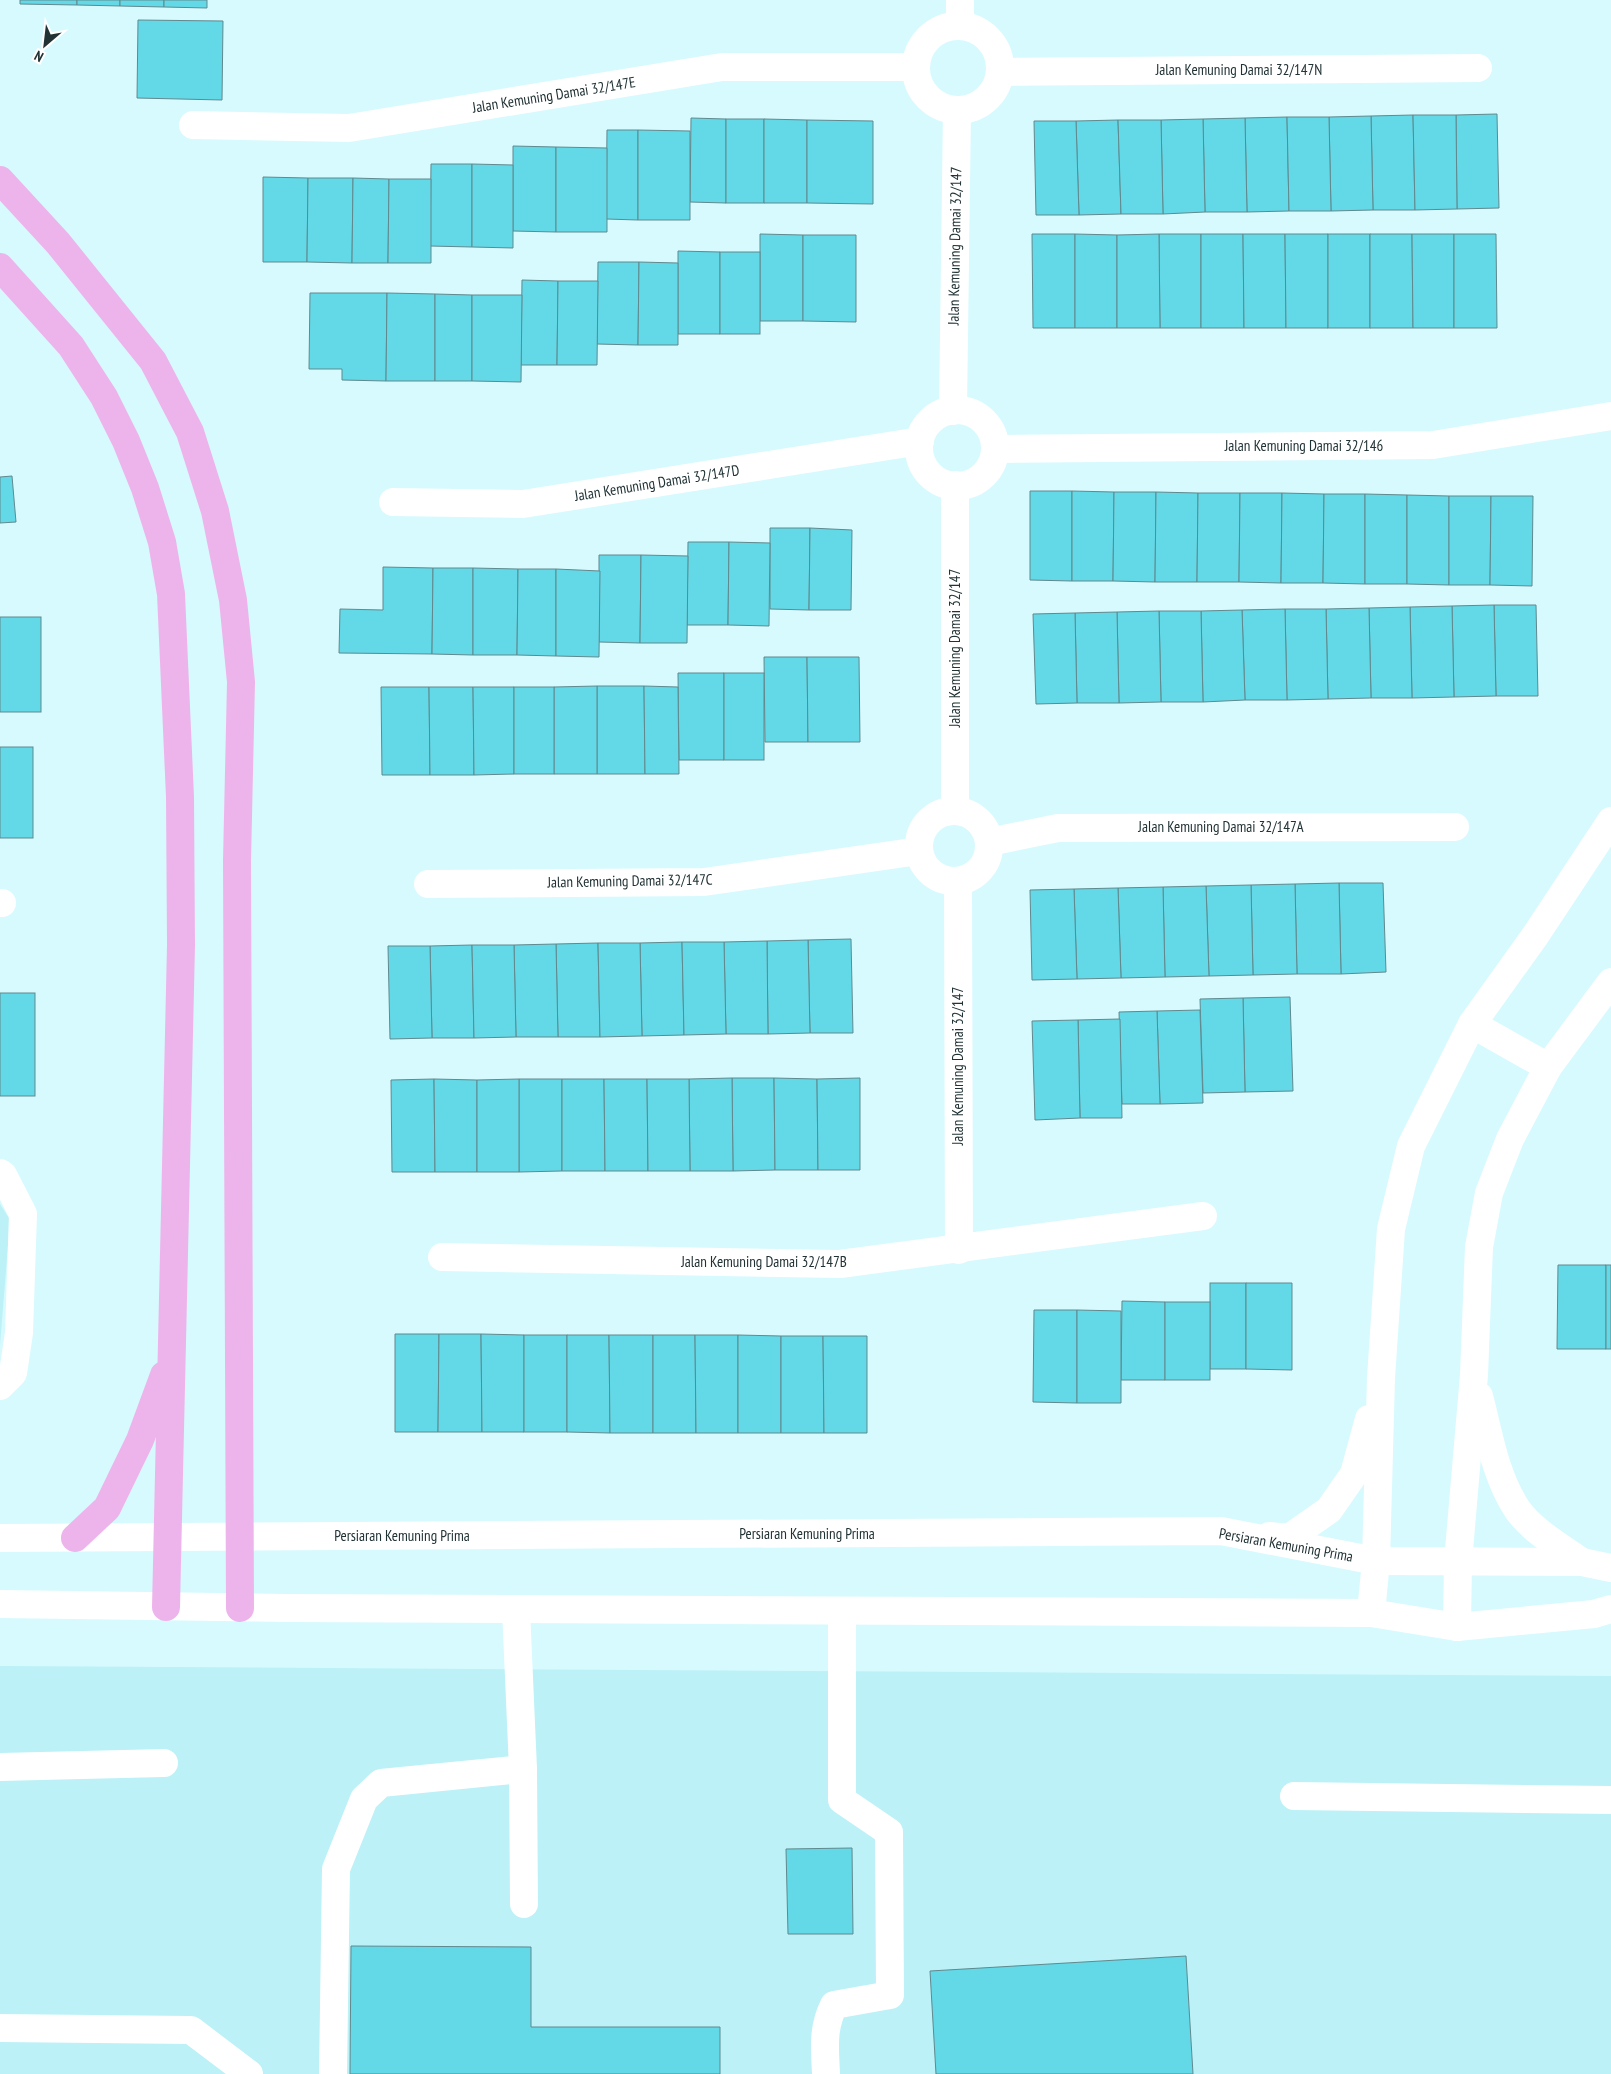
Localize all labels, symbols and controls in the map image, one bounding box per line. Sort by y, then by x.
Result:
north arrow [20,20,70,70]
text: N [31,47,46,66]
street label: Jalan Kemuning Damai 32/147N [1155,60,1322,79]
street label: Jalan Kemuning Damai 32/147E [470,72,637,117]
street label: Jalan Kemuning Damai 32/147 [944,167,965,326]
street label: Jalan Kemuning Damai 32/146 [1224,436,1383,455]
street label: Jalan Kemuning Damai 32/147D [572,460,741,505]
street label: Jalan Kemuning Damai 32/147 [945,569,964,728]
street label: Jalan Kemuning Damai 32/147A [1137,817,1305,836]
street label: Jalan Kemuning Damai 32/147C [546,870,713,891]
street label: Jalan Kemuning Damai 32/147 [948,987,967,1146]
street label: Jalan Kemuning Damai 32/147B [680,1252,847,1271]
street label: Persiaran Kemuning Prima [1218,1523,1355,1566]
street label: Persiaran Kemuning Prima [739,1524,875,1543]
street label: Persiaran Kemuning Prima [334,1526,470,1545]

